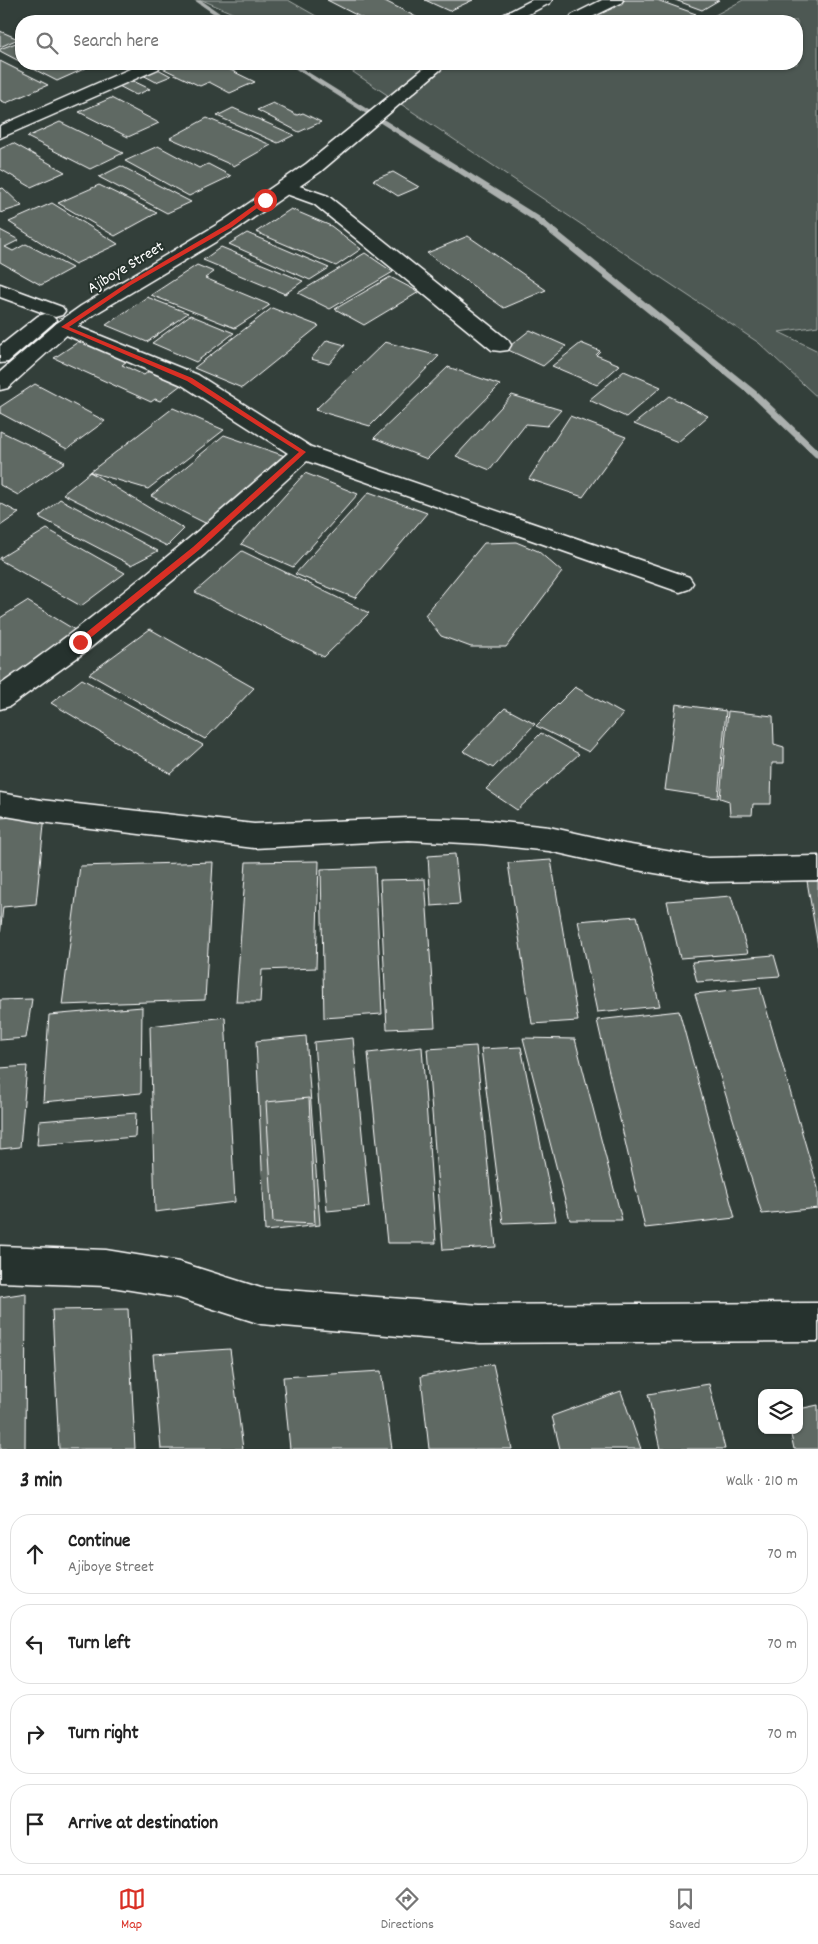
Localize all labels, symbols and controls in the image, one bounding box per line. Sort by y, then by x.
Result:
search box [15,15,803,70]
icon: search [33,29,61,57]
text: Search here [73,29,159,56]
route start [254,189,277,212]
street label: Ajiboye Street [83,236,169,300]
route end [69,631,92,654]
map controls [758,1389,803,1434]
button: layers [758,1389,803,1434]
text: 3 min [20,1467,62,1497]
text: Walk · 210 m [726,1470,798,1493]
text: Continue [68,1529,130,1556]
icon: ahead [21,1540,49,1568]
text: 70 m [767,1543,797,1566]
text: Ajiboye Street [68,1556,154,1579]
icon: left [21,1630,49,1658]
text: Turn left [68,1631,131,1658]
text: 70 m [767,1633,797,1656]
icon: right [21,1720,49,1748]
text: Turn right [68,1721,139,1748]
text: 70 m [767,1723,797,1746]
icon: arrive [21,1810,49,1838]
text: Arrive at destination [68,1811,218,1838]
tab: Map [118,1885,146,1935]
tab: Directions [381,1885,434,1935]
tab: Saved [669,1885,700,1935]

